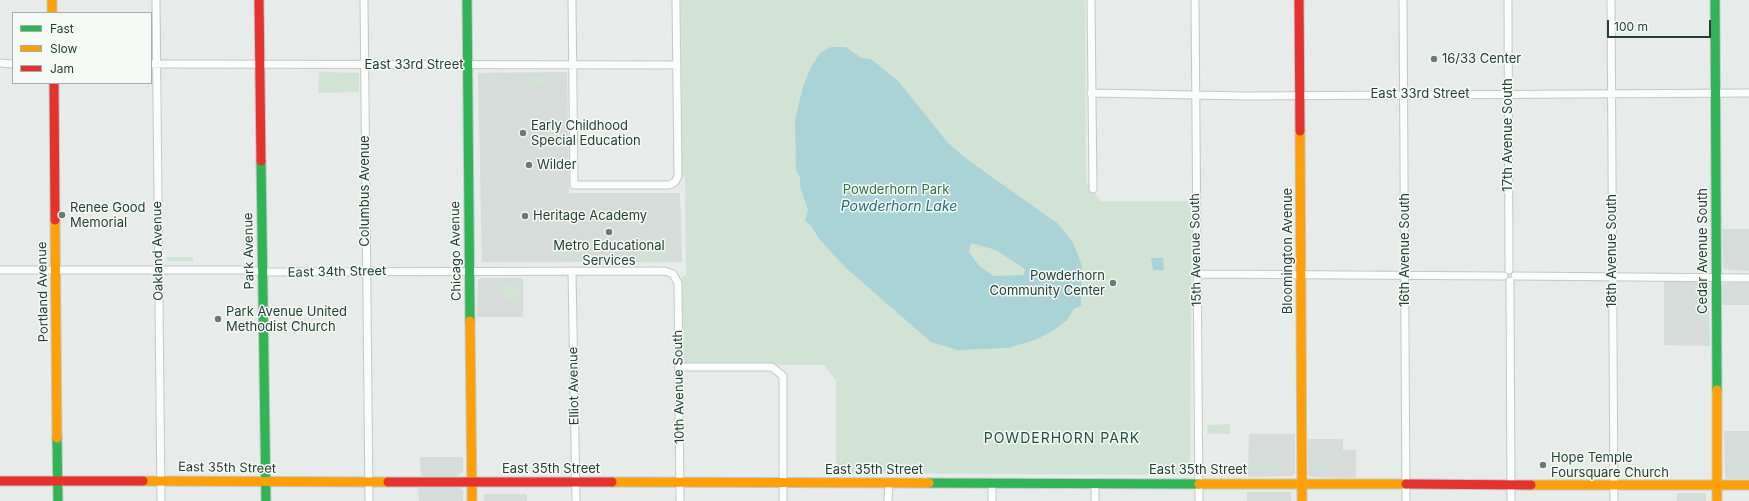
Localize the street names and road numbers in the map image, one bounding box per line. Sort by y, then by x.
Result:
street label: East 33rd Street [365,57,463,73]
street label: 17th Avenue South [1500,78,1516,192]
street label: East 33rd Street [1371,86,1469,102]
street label: Columbus Avenue [357,135,373,247]
street label: Bloomington Avenue [1280,188,1296,314]
street label: Cedar Avenue South [1695,188,1711,314]
street label: 15th Avenue South [1187,193,1205,307]
street label: 16th Avenue South [1397,193,1413,307]
street label: 18th Avenue South [1604,194,1620,308]
street label: Oakland Avenue [149,201,167,301]
street label: Chicago Avenue [447,201,465,301]
street label: Park Avenue [241,212,257,290]
street label: Portland Avenue [34,241,52,343]
street label: East 34th Street [288,263,386,281]
street label: 10th Avenue South [670,330,688,444]
street label: Elliot Avenue [566,347,582,425]
street label: East 35th Street [178,459,276,477]
street label: East 35th Street [502,461,600,477]
street label: East 35th Street [825,462,923,478]
street label: East 35th Street [1149,462,1247,478]

